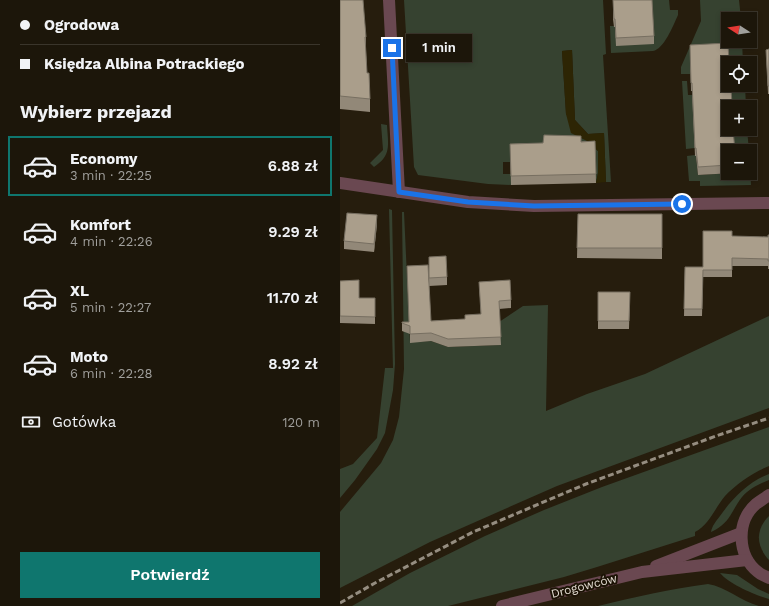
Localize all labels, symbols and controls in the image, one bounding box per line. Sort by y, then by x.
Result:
north arrow [721,12,757,48]
map controls [721,12,757,180]
text: Ogrodowa [44,16,119,34]
callout: 1 min [406,34,472,62]
route end [383,39,401,57]
text: 1 min [422,40,456,55]
text: Księdza Albina Potrackiego [44,55,245,73]
button: locate [721,56,757,92]
button: + [721,100,757,136]
text: Wybierz przejazd [20,101,172,122]
button: − [721,144,757,180]
icon: car [22,148,58,184]
text: Economy [70,150,137,168]
text: 6.88 zł [268,157,318,175]
text: 3 min · 22:25 [70,168,152,183]
route start [673,195,691,213]
icon: car [22,214,58,250]
text: Komfort [70,216,131,234]
text: 9.29 zł [268,223,318,241]
text: 4 min · 22:26 [70,234,153,249]
icon: car [22,280,58,316]
text: XL [70,282,89,300]
text: 11.70 zł [267,289,318,307]
text: 5 min · 22:27 [70,300,151,315]
icon: car [22,346,58,382]
text: Moto [70,348,108,366]
text: 8.92 zł [268,355,318,373]
text: 6 min · 22:28 [70,366,153,381]
icon: cash [20,411,42,433]
text: Gotówka [52,413,116,431]
text: 120 m [282,415,320,430]
button: Potwierdź [20,552,320,598]
street label: Drogowców [550,571,618,601]

